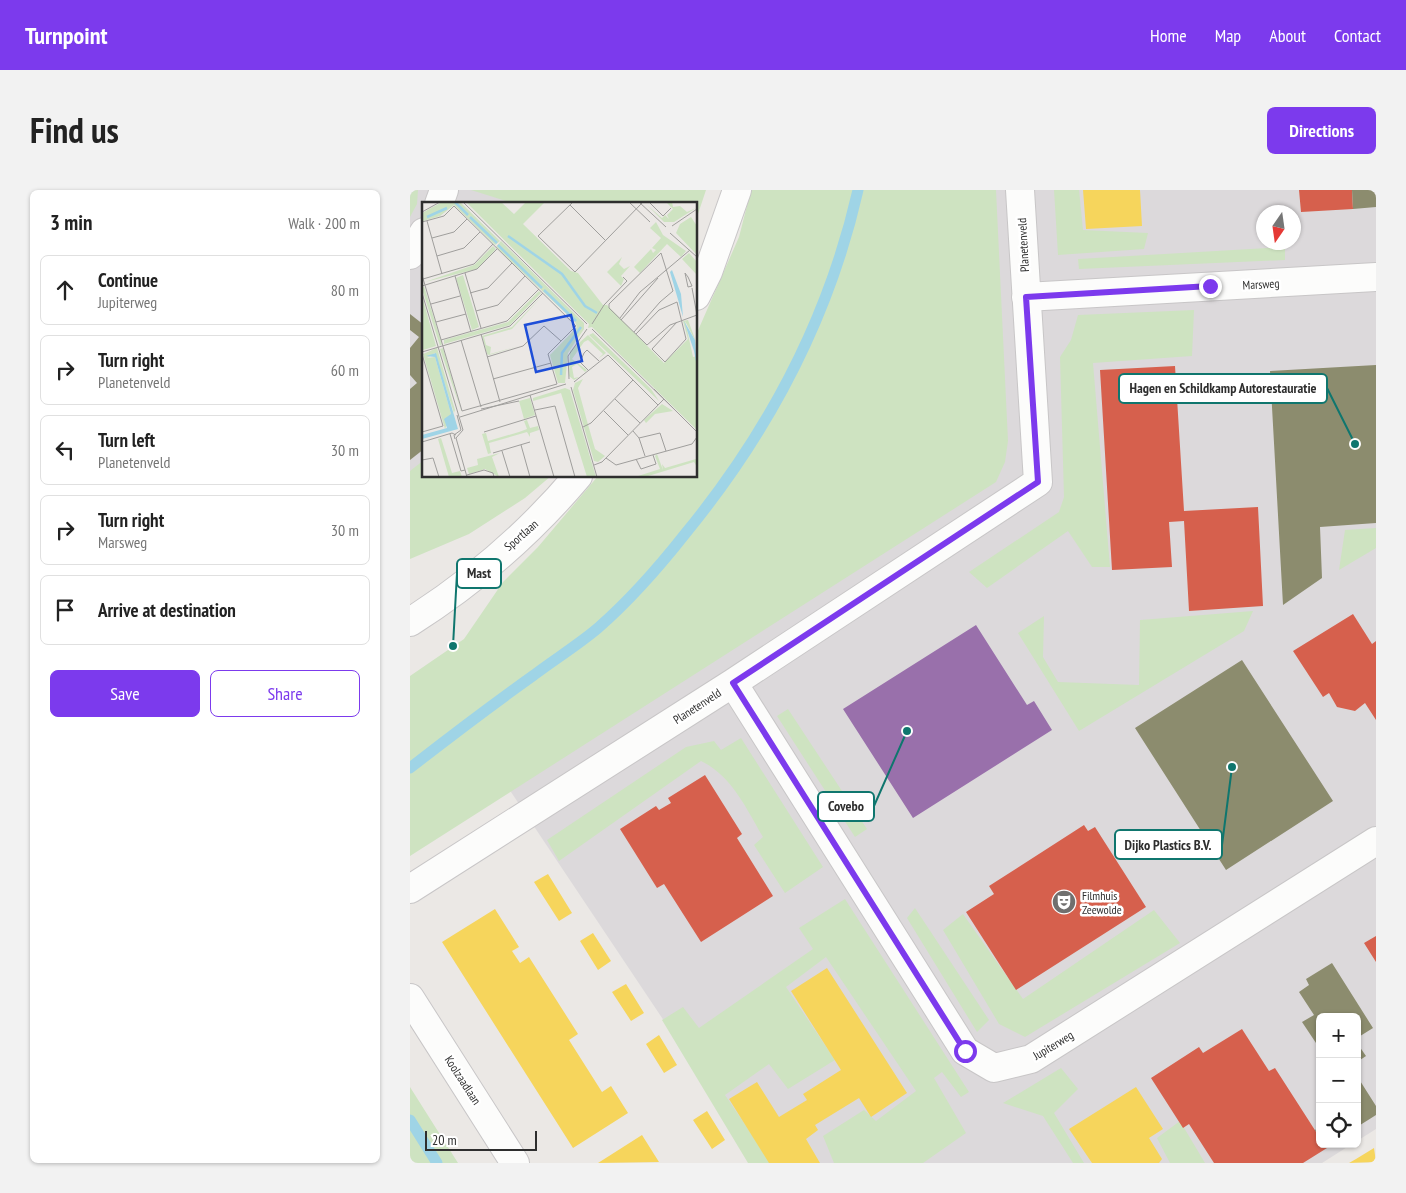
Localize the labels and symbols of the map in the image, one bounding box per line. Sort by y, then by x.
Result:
inset map [422,202,698,478]
north arrow [1256,205,1301,250]
street label: Planetenveld [1014,218,1032,272]
route end [1199,275,1222,298]
street label: Marsweg [1242,276,1280,292]
callout: Hagen en Schildkamp Autorestauratie [1119,374,1327,403]
text: Hagen en Schildkamp Autorestauratie [1129,379,1317,397]
street label: Sportlaan [501,516,541,554]
callout: Mast [457,559,501,588]
text: Mast [467,564,491,582]
street label: Planetenveld [670,685,724,727]
callout: Covebo [818,792,874,821]
text: Covebo [828,797,864,815]
callout: Dijko Plastics B.V. [1115,830,1222,859]
text: Dijko Plastics B.V. [1125,836,1211,854]
place label: Filmhuis Zeewolde [1082,888,1122,917]
theatre icon: Filmhuis Zeewolde [1051,889,1077,915]
street label: Jupiterweg [1029,1027,1076,1063]
route start [954,1040,977,1063]
street label: Koolzaadlaan [442,1053,484,1107]
scale bar [425,1128,538,1151]

